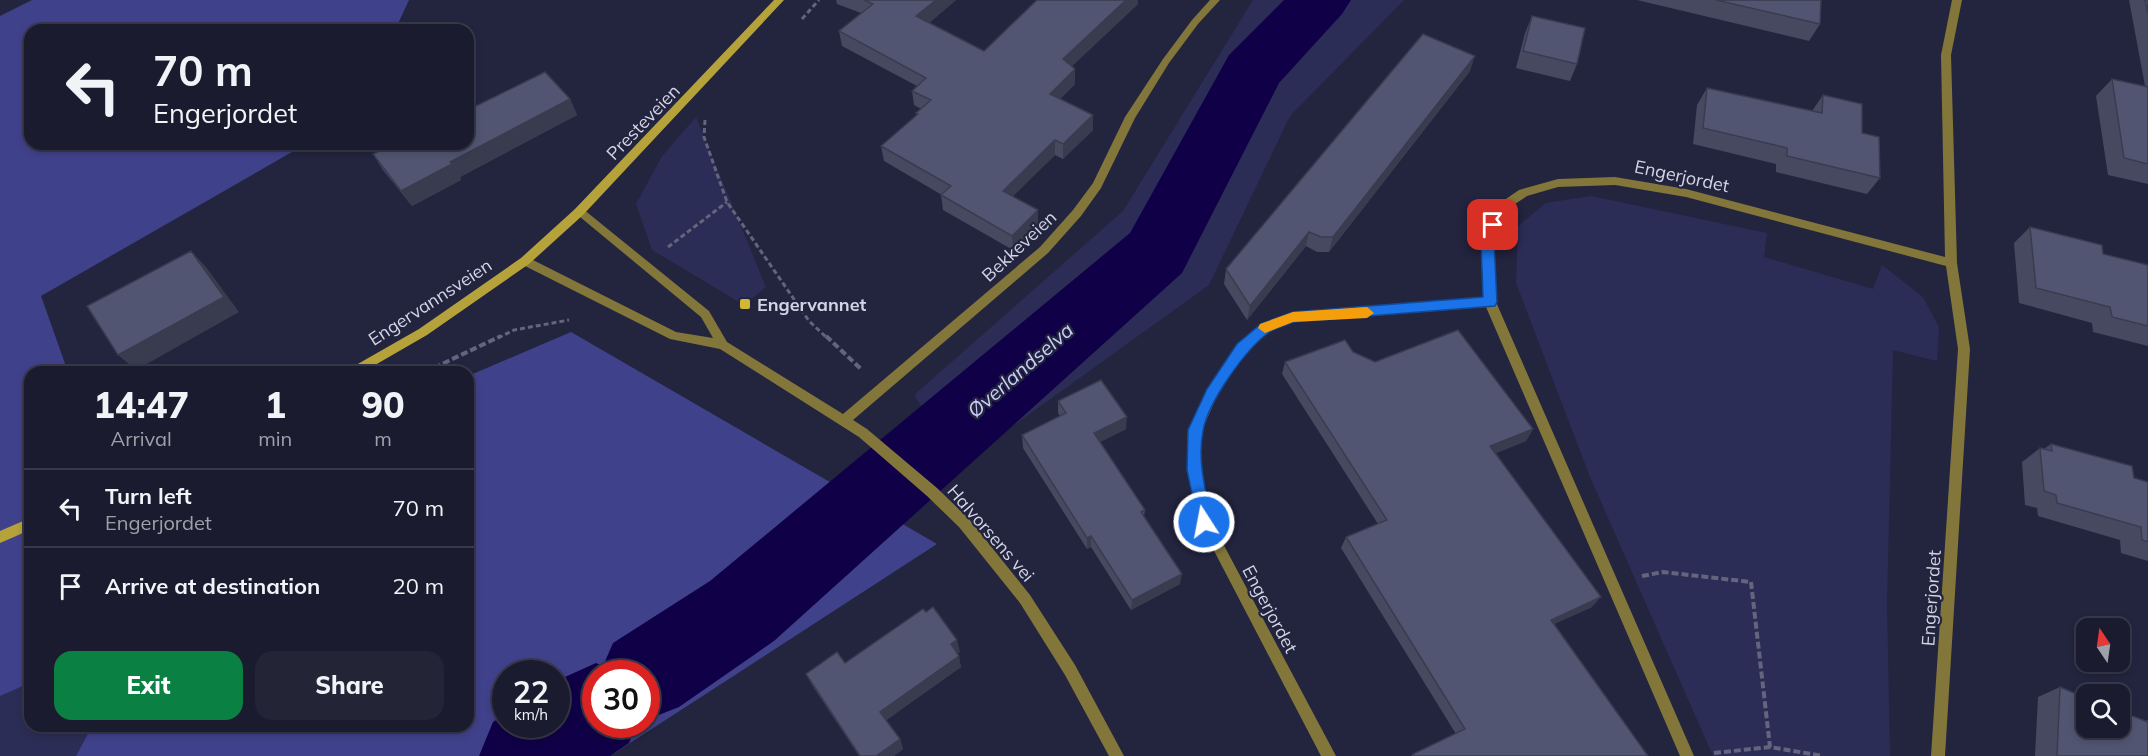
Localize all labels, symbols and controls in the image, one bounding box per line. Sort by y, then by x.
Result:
text: 70 m [153,44,253,97]
icon: left [54,48,132,126]
street label: Presteveien [601,79,685,165]
text: Engerjordet [153,96,297,130]
street label: Engerjordet [1633,155,1731,197]
pin [1467,199,1518,250]
street label: Bekkeveien [977,206,1061,286]
icon: arrive [1476,208,1509,241]
street label: Engervannsveien [364,253,496,351]
place label: Engervannet [757,293,867,316]
marker: Engervannet [738,297,752,311]
water label: Øverlandselva [962,317,1078,423]
text: 14:47 [93,382,189,427]
text: 1 [264,382,286,427]
text: 90 [362,382,405,427]
text: Arrival [111,426,172,451]
text: min [258,426,292,451]
text: m [374,426,392,451]
street label: Halvorsens vei [942,480,1040,586]
text: Turn left [105,482,192,510]
position arrow [1172,490,1236,554]
icon: left [54,492,87,525]
text: 70 m [393,494,444,522]
text: Engerjordet [105,510,212,535]
street label: Engerjordet [1916,549,1946,647]
street label: Engerjordet [1237,561,1303,657]
icon: arrive [54,570,87,603]
text: Arrive at destination [105,572,320,600]
text: 20 m [393,572,444,600]
north arrow [2076,618,2130,672]
map controls [2076,618,2130,738]
button: Exit [54,651,243,720]
button: Share [255,651,444,720]
speed limit sign: 30 [582,660,660,738]
text: 22 [513,673,549,711]
button: search [2076,684,2130,738]
text: km/h [514,705,548,724]

